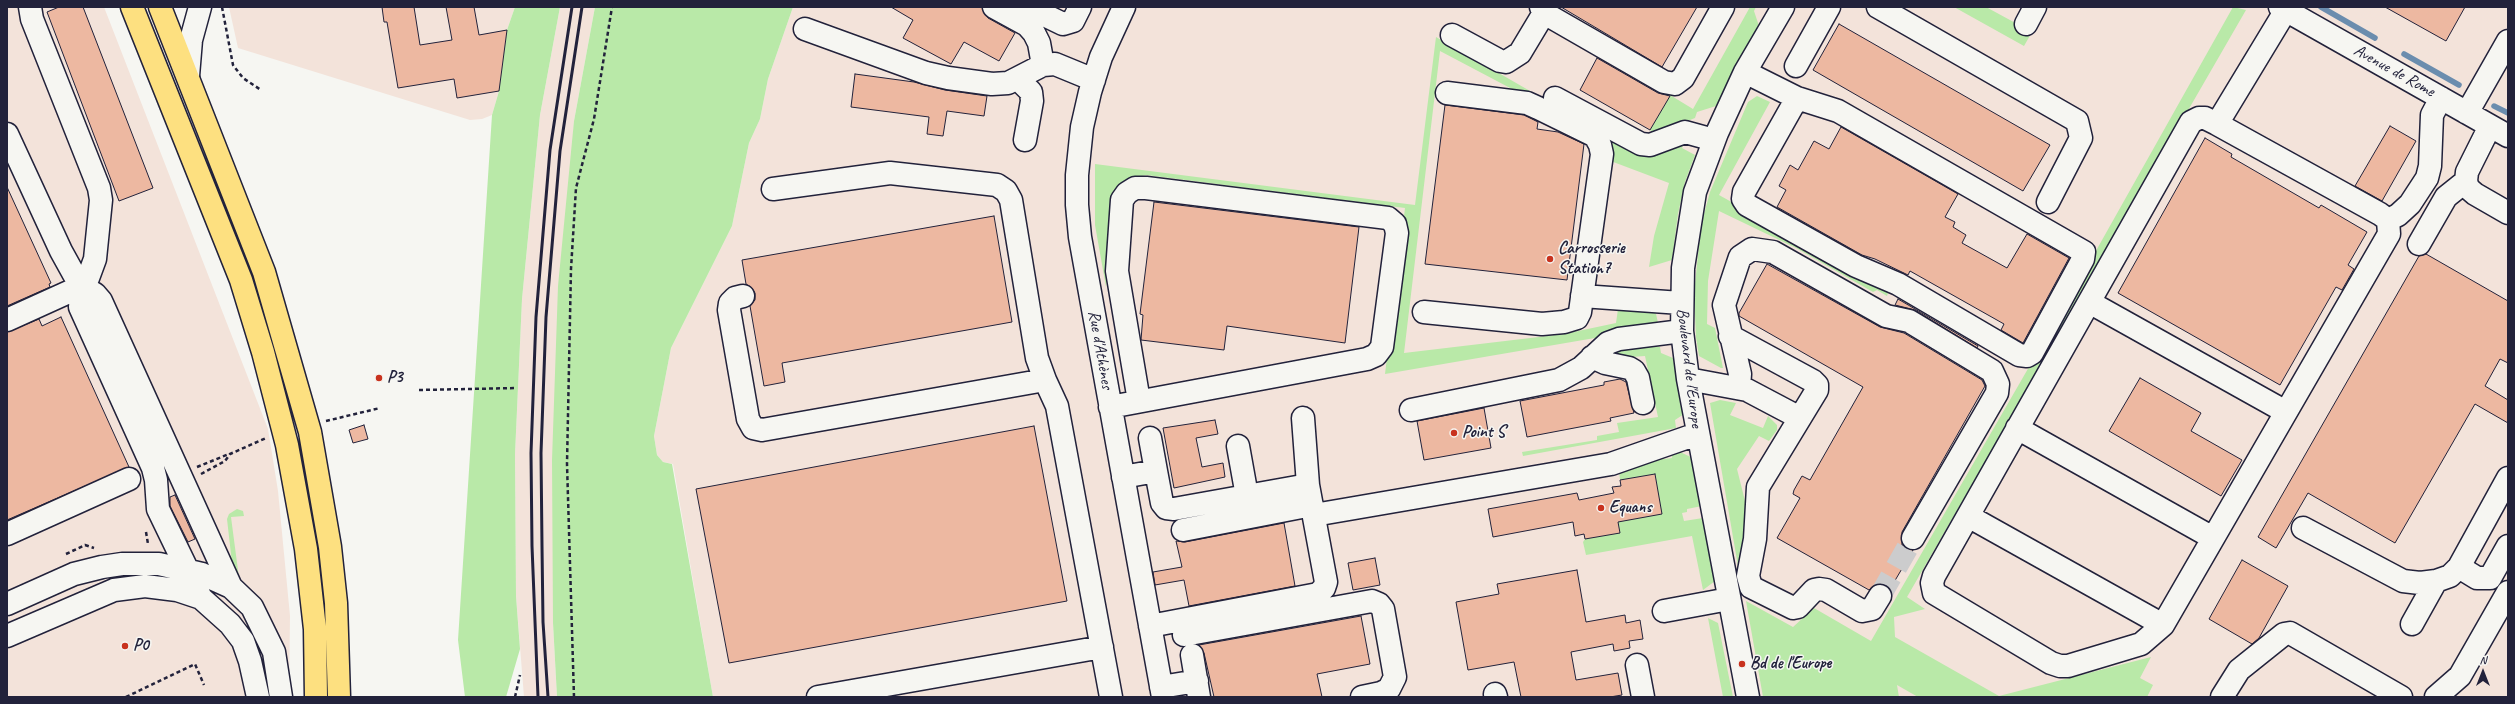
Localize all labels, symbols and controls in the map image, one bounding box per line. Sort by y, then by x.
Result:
street label: Avenue de Rome [2350,40,2438,102]
place label: Carrosserie Station7 [1558,239,1625,279]
marker: Carrosserie Station7 [1545,254,1555,264]
street label: Boulevard de l'Europe [1672,307,1706,429]
street label: Rue d'Athènes [1083,309,1117,391]
place label: P3 [387,368,403,388]
marker: P3 [374,373,384,383]
place label: Point S [1462,423,1505,443]
marker: Point S [1449,428,1459,438]
place label: Equans [1609,498,1651,518]
marker: Equans [1596,503,1606,513]
place label: P0 [133,636,149,656]
marker: P0 [120,641,130,651]
north arrow [2463,652,2503,692]
text: N [2480,653,2486,667]
place label: Bd de l'Europe [1750,654,1831,674]
marker: Bd de l'Europe [1737,659,1747,669]

